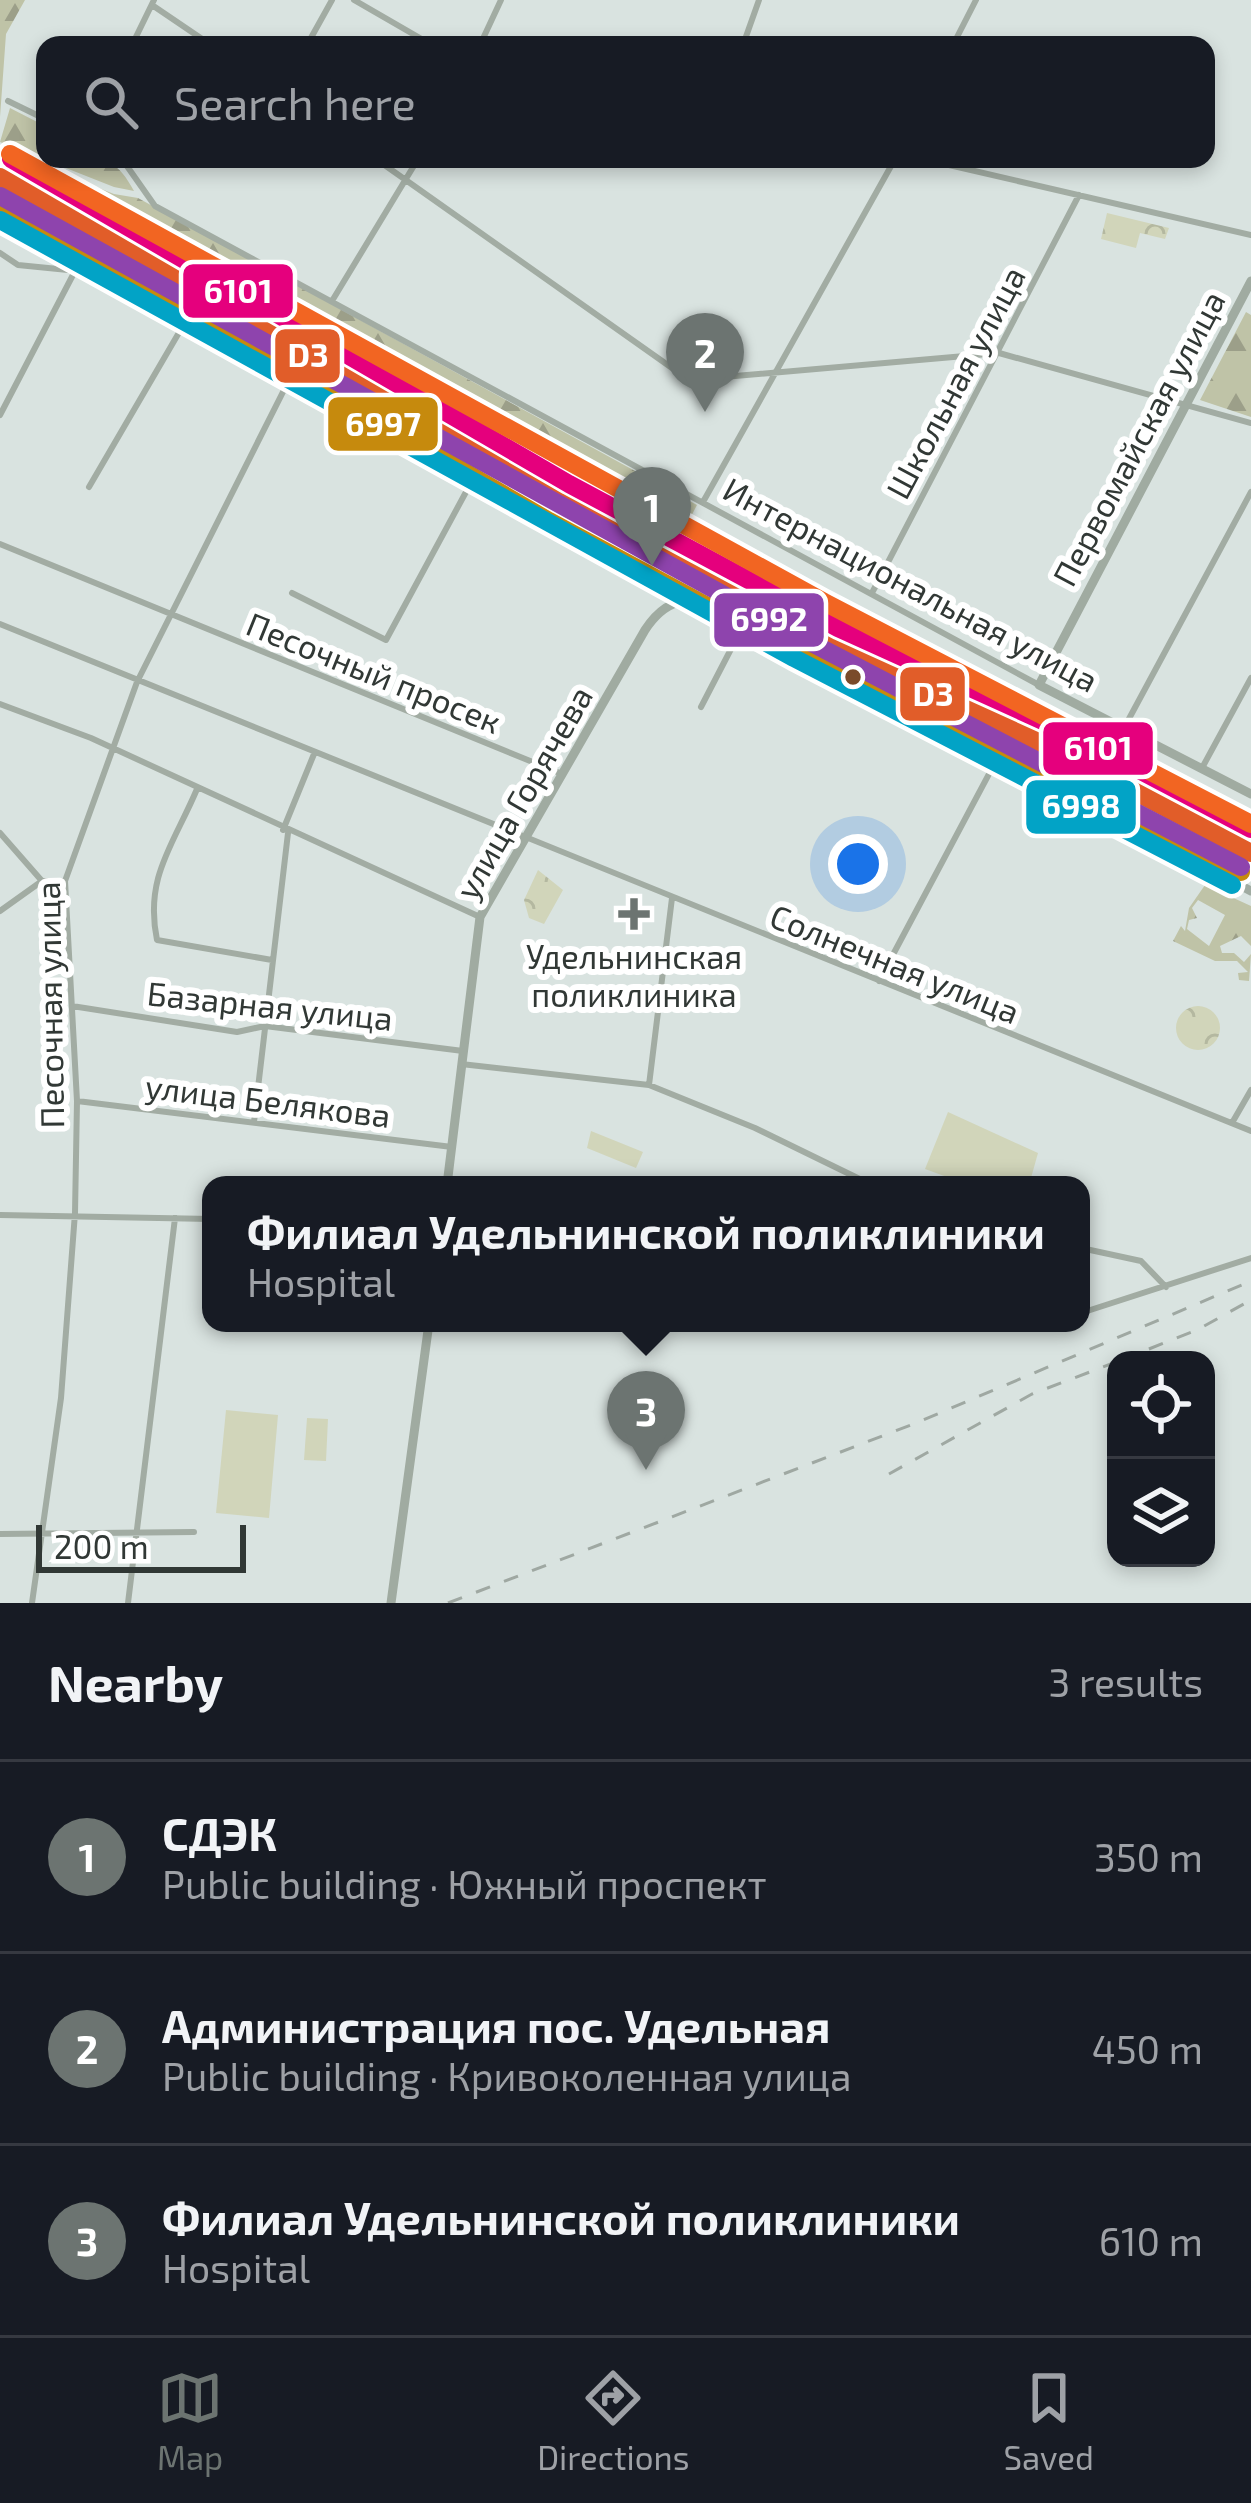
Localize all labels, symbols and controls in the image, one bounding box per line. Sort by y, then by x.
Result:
search box [36,36,1215,168]
icon: search [78,69,144,135]
text: Search here [174,75,416,129]
street label: Школьная улица [877,259,1034,505]
line badge: 6101 [181,262,295,320]
text: 6101 [204,270,272,310]
street label: Первомайская улица [1043,284,1234,593]
pin: 2 [666,313,744,412]
line badge: D3 [273,327,342,385]
text: D3 [287,334,329,374]
line badge: 6997 [326,395,440,453]
text: 6997 [345,403,421,443]
pin: 1 [613,467,691,566]
street label: Интернациональная улица [717,468,1105,701]
line badge: 6992 [712,591,826,649]
text: 6992 [730,598,808,638]
street label: Песочный просек [241,603,507,741]
line badge: D3 [898,665,967,723]
unlabelled marker [842,666,864,688]
text: D3 [912,673,954,713]
street label: улица Горячева [446,678,601,906]
line badge: 6101 [1041,720,1155,777]
text: 6101 [1064,727,1132,767]
line badge: 6998 [1024,778,1138,836]
text: 6998 [1042,785,1120,825]
your location [828,834,888,894]
street label: Песочная улица [27,881,72,1129]
street label: Солнечная улица [764,895,1025,1032]
marker: Удельнинская поликлиника [618,898,650,930]
place label: Удельнинская поликлиника [526,936,742,1014]
street label: Базарная улица [145,972,395,1039]
street label: улица Белякова [143,1065,393,1136]
popup [202,1176,1090,1332]
text: Филиал Удельнинской поликлиники [247,1204,1045,1258]
text: Hospital [247,1258,395,1305]
map controls [1107,1351,1215,1567]
button: locate [1107,1351,1215,1459]
pin: 3 [607,1371,685,1470]
button: layers [1107,1459,1215,1567]
scale bar [36,1519,246,1572]
text: 200 m [54,1526,149,1566]
text: Nearby [48,1651,223,1712]
text: 3 results [1049,1658,1203,1705]
text: СДЭК [162,1806,277,1860]
text: 1 [79,1833,95,1880]
text: 350 m [1094,1833,1203,1880]
text: Public building · Южный проспект [162,1860,767,1907]
text: Администрация пос. Удельная [162,1998,831,2052]
text: 2 [76,2025,98,2072]
text: 450 m [1092,2025,1203,2072]
text: Public building · Кривоколенная улица [162,2052,852,2099]
text: Филиал Удельнинской поликлиники [162,2190,960,2244]
text: 3 [76,2217,98,2264]
text: 610 m [1099,2217,1203,2264]
text: Hospital [162,2244,310,2291]
tab: Map [157,2365,223,2477]
tab: Directions [537,2365,689,2477]
tab: Saved [1003,2365,1094,2477]

